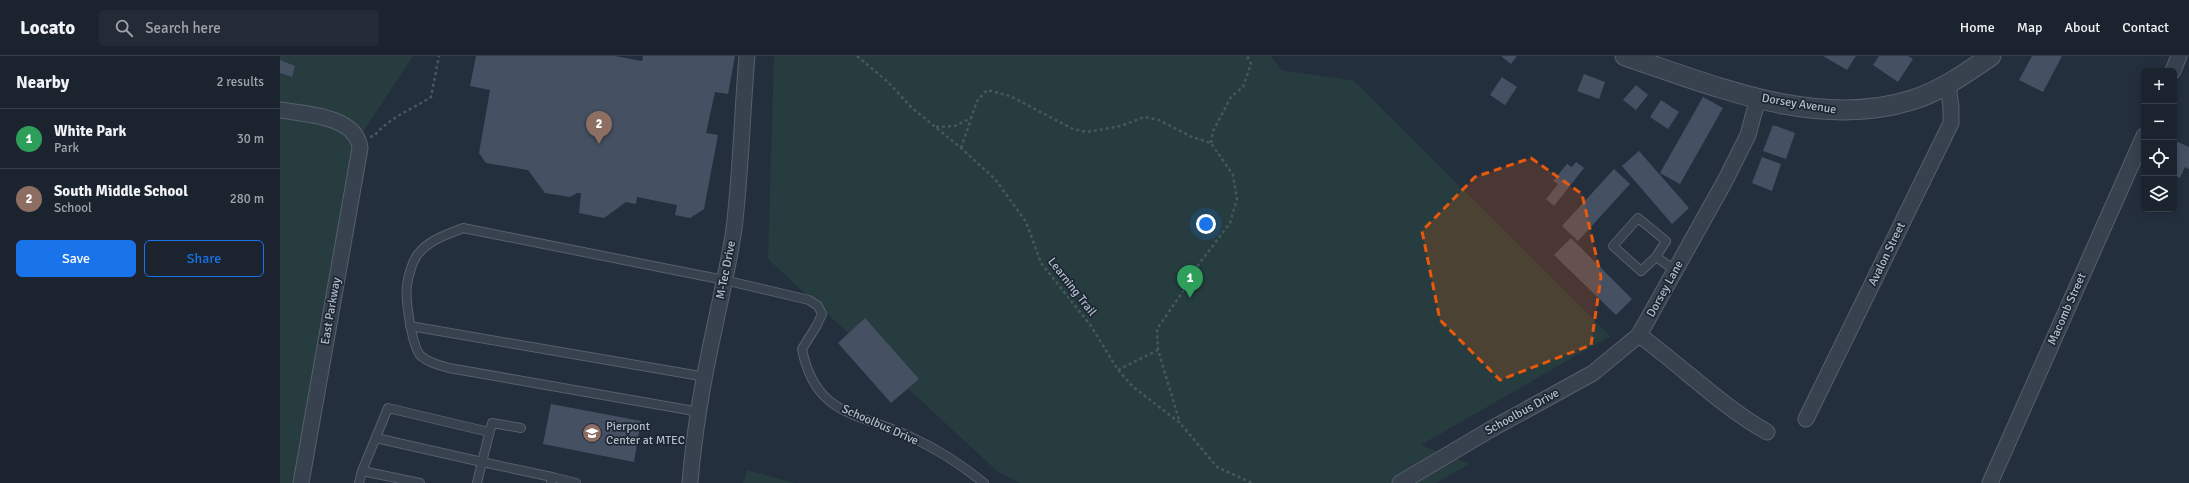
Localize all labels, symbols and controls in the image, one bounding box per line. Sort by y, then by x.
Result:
search box [99,10,379,46]
text: Locato [20,16,75,40]
icon: search [113,17,135,39]
text: Search here [145,19,221,37]
text: Home [1960,19,1995,36]
text: Map [2017,19,2042,36]
text: About [2064,19,2100,36]
text: Contact [2122,19,2169,36]
map controls [2141,68,2177,212]
button: + [2141,68,2177,104]
text: Nearby [16,72,69,93]
text: 2 results [216,74,264,90]
street label: Dorsey Avenue [1761,91,1837,117]
button: − [2141,104,2177,140]
pin: 2 [586,111,612,144]
text: White Park [54,122,126,140]
text: 1 [25,131,33,147]
text: 30 m [237,131,264,147]
text: Park [54,140,79,156]
button: locate [2141,140,2177,176]
button: layers [2141,176,2177,212]
text: South Middle School [54,182,188,200]
text: 2 [25,191,33,207]
text: 280 m [230,191,264,207]
text: School [54,200,92,216]
your location [1196,214,1216,234]
street label: Avalon Street [1865,220,1909,288]
street label: M-Tec Drive [713,239,739,301]
button: Save [16,240,136,277]
button: Share [144,240,264,277]
street label: Learning Trail [1044,255,1100,320]
street label: Dorsey Lane [1643,258,1687,320]
pin: 1 [1177,265,1203,298]
street label: Macomb Street [2044,271,2090,347]
street label: East Parkway [318,276,344,346]
street label: Schoolbus Drive [1482,385,1562,439]
street label: Schoolbus Drive [839,401,921,449]
place label: Pierpont Center at MTEC [606,419,685,448]
school or university icon: Pierpont Center at MTEC [581,422,603,444]

